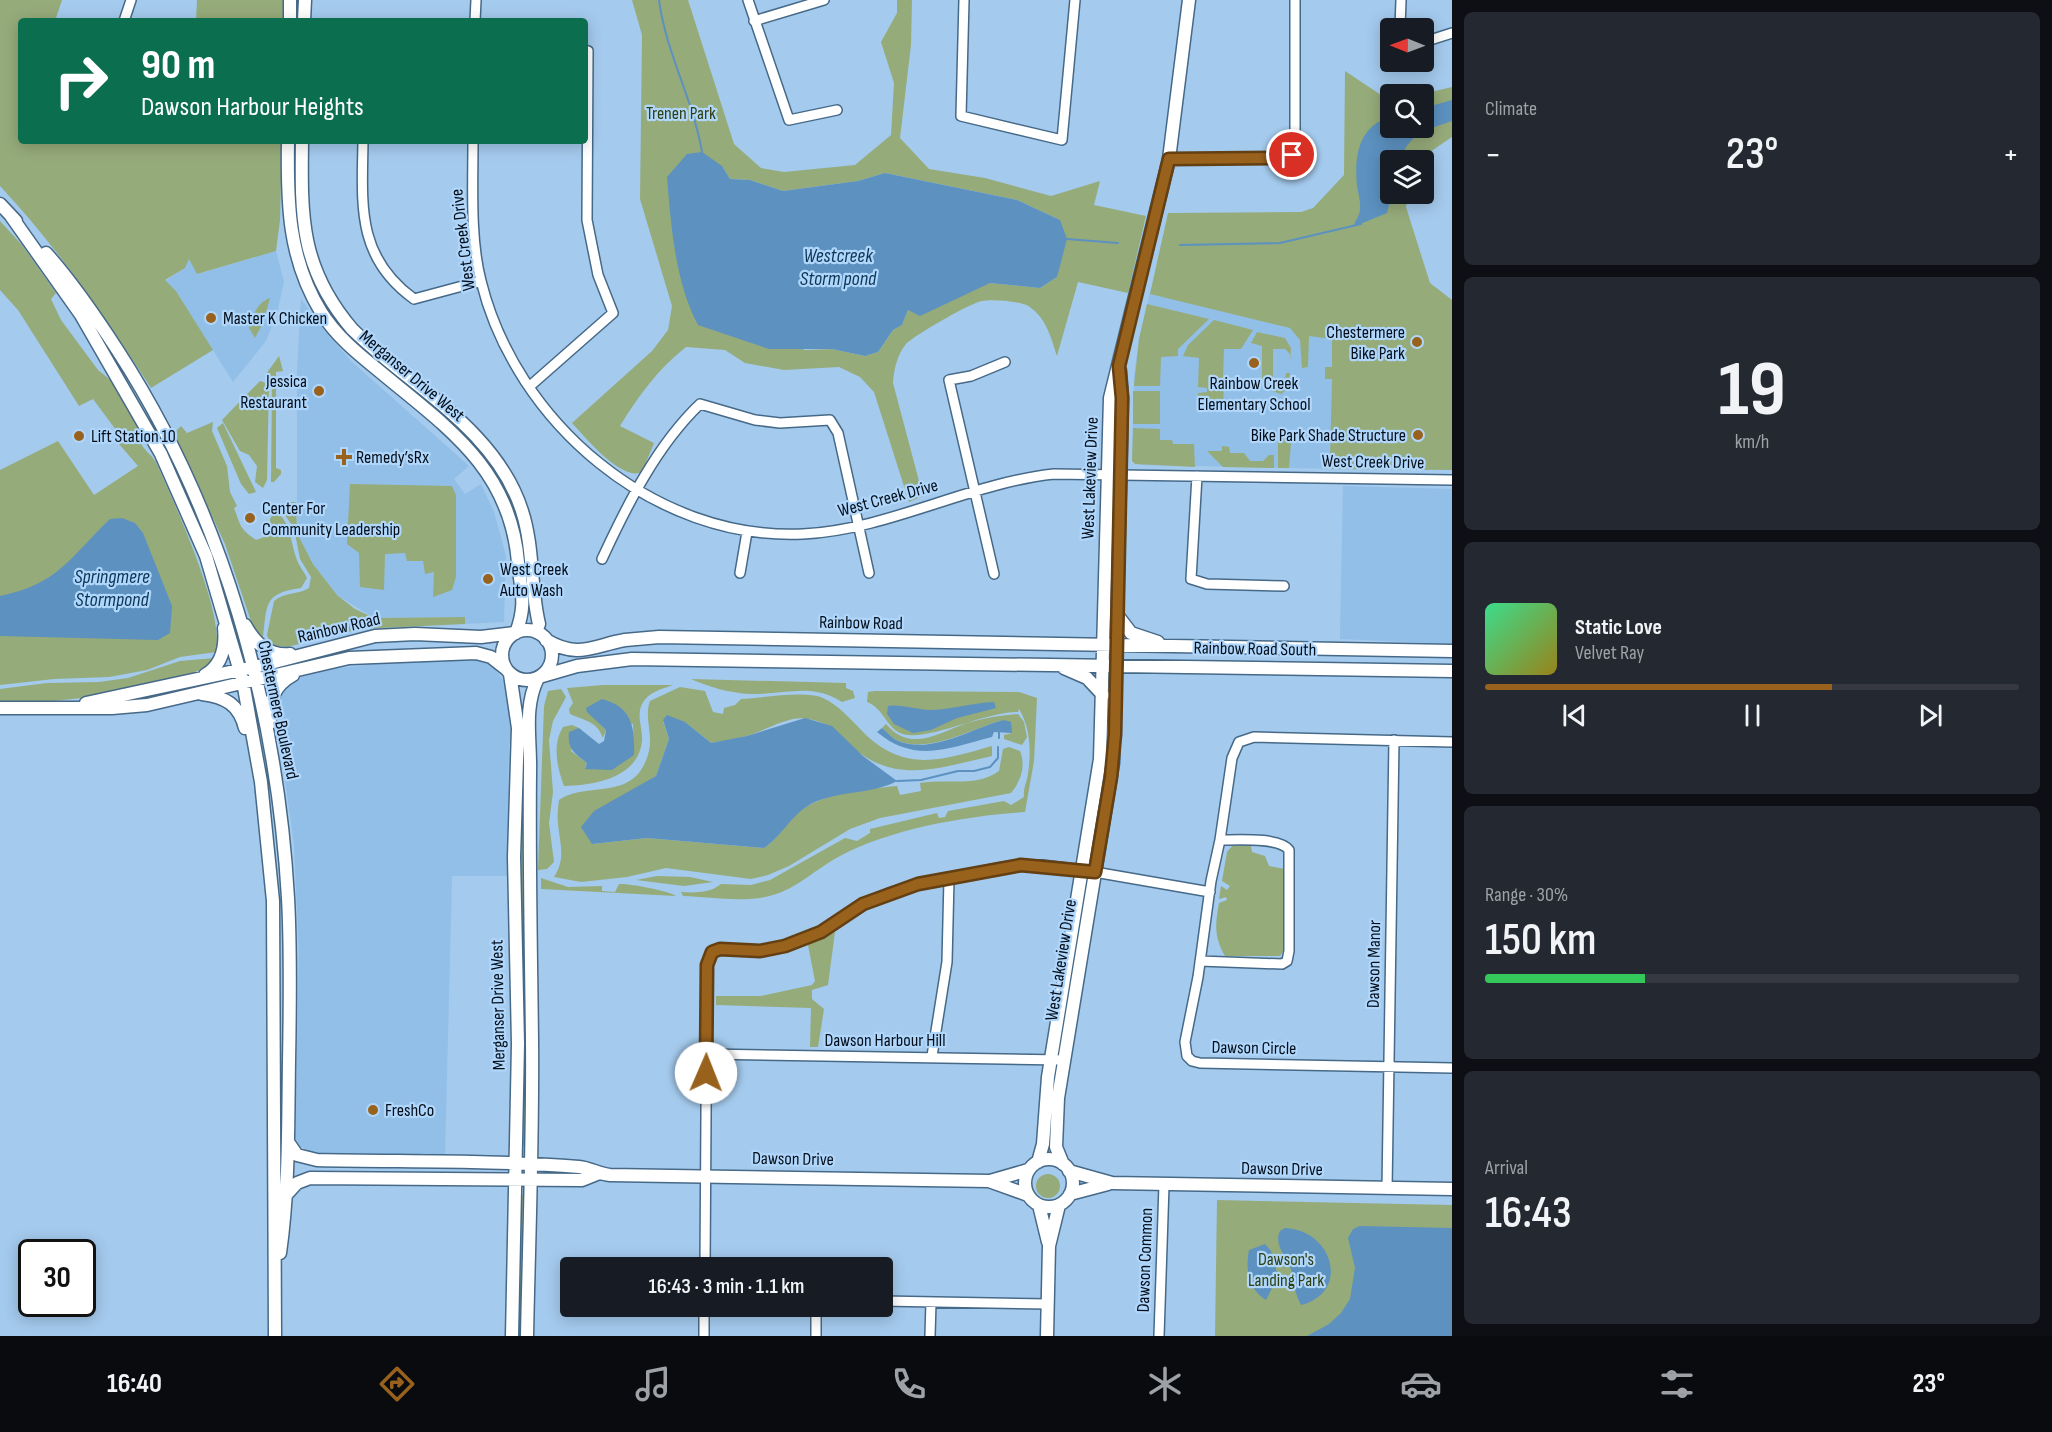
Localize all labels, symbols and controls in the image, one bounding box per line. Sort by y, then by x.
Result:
north arrow [1380,18,1434,72]
map controls [1380,18,1434,204]
text: 90 m [141,40,215,91]
icon: right [42,42,120,120]
button: search [1380,84,1434,138]
text: Dawson Harbour Heights [141,91,364,123]
text: Climate [1485,97,1537,121]
park label: Trenen Park [646,103,716,124]
text: 23° [1726,127,1778,182]
pin [1266,129,1317,180]
text: − [1485,135,1501,175]
text: + [2003,135,2019,175]
icon: arrive [1275,138,1308,171]
button: layers [1380,150,1434,204]
street label: West Creek Drive [446,188,480,292]
water label: Westcreek Storm pond [800,244,877,291]
place label: Master K Chicken [223,308,327,329]
marker: Master K Chicken [204,311,218,325]
place label: Chestermere Bike Park [1326,322,1405,364]
street label: Merganser Drive West [355,326,469,426]
marker: Chestermere Bike Park [1410,335,1424,349]
text: 19 [1718,344,1786,437]
marker: Rainbow Creek Elementary School [1247,356,1261,370]
place label: Jessica Restaurant [240,371,308,413]
place label: Rainbow Creek Elementary School [1198,373,1310,415]
marker: Jessica Restaurant [312,384,326,398]
street label: West Lakeview Drive [1077,416,1103,540]
place label: Bike Park Shade Structure [1251,425,1406,446]
place label: Lift Station 10 [91,426,176,447]
marker: Bike Park Shade Structure [1411,428,1425,442]
marker: Lift Station 10 [72,429,86,443]
text: km/h [1735,430,1769,454]
place label: Remedy’sRx [356,447,429,468]
marker: Remedy’sRx [337,450,351,464]
street label: West Creek Drive [1322,451,1424,473]
street label: West Creek Drive [836,475,940,521]
place label: Center For Community Leadership [262,498,400,540]
marker: Center For Community Leadership [243,511,257,525]
place label: West Creek Auto Wash [499,559,568,601]
water label: Springmere Stormpond [74,565,150,612]
marker: West Creek Auto Wash [481,572,495,586]
street label: Rainbow Road [296,608,382,648]
street label: Rainbow Road [819,612,903,634]
text: Static Love [1575,614,1662,641]
street label: Rainbow Road South [1194,637,1316,661]
street label: Chestermere Boulevard [253,639,303,781]
text: Velvet Ray [1575,641,1644,665]
icon: previous [1558,699,1591,732]
icon: pause [1736,699,1769,732]
icon: next [1914,699,1947,732]
text: Range · 30% [1485,883,1568,907]
street label: West Lakeview Drive [1041,898,1081,1022]
text: 150 km [1485,913,1596,968]
street label: Dawson Manor [1363,920,1385,1008]
street label: Merganser Drive West [486,939,510,1071]
street label: Dawson Harbour Hill [824,1030,946,1051]
street label: Dawson Circle [1211,1037,1297,1059]
position arrow [674,1041,738,1105]
place label: FreshCo [385,1100,434,1121]
marker: FreshCo [366,1103,380,1117]
street label: Dawson Drive [752,1148,834,1170]
text: Arrival [1485,1156,1528,1180]
street label: Dawson Drive [1241,1158,1323,1180]
text: 16:43 [1485,1186,1572,1241]
street label: Dawson Common [1133,1207,1157,1313]
speed limit sign: 30 [18,1239,96,1317]
park label: Dawson's Landing Park [1248,1249,1324,1291]
text: 16:43 · 3 min · 1.1 km [649,1273,804,1300]
icon: directions [376,1363,418,1405]
icon: music [632,1363,674,1405]
icon: phone [888,1363,930,1405]
icon: climate [1144,1363,1186,1405]
icon: car [1400,1363,1442,1405]
icon: filters [1656,1363,1698,1405]
text: 16:40 [107,1368,162,1400]
text: 23° [1912,1368,1945,1400]

